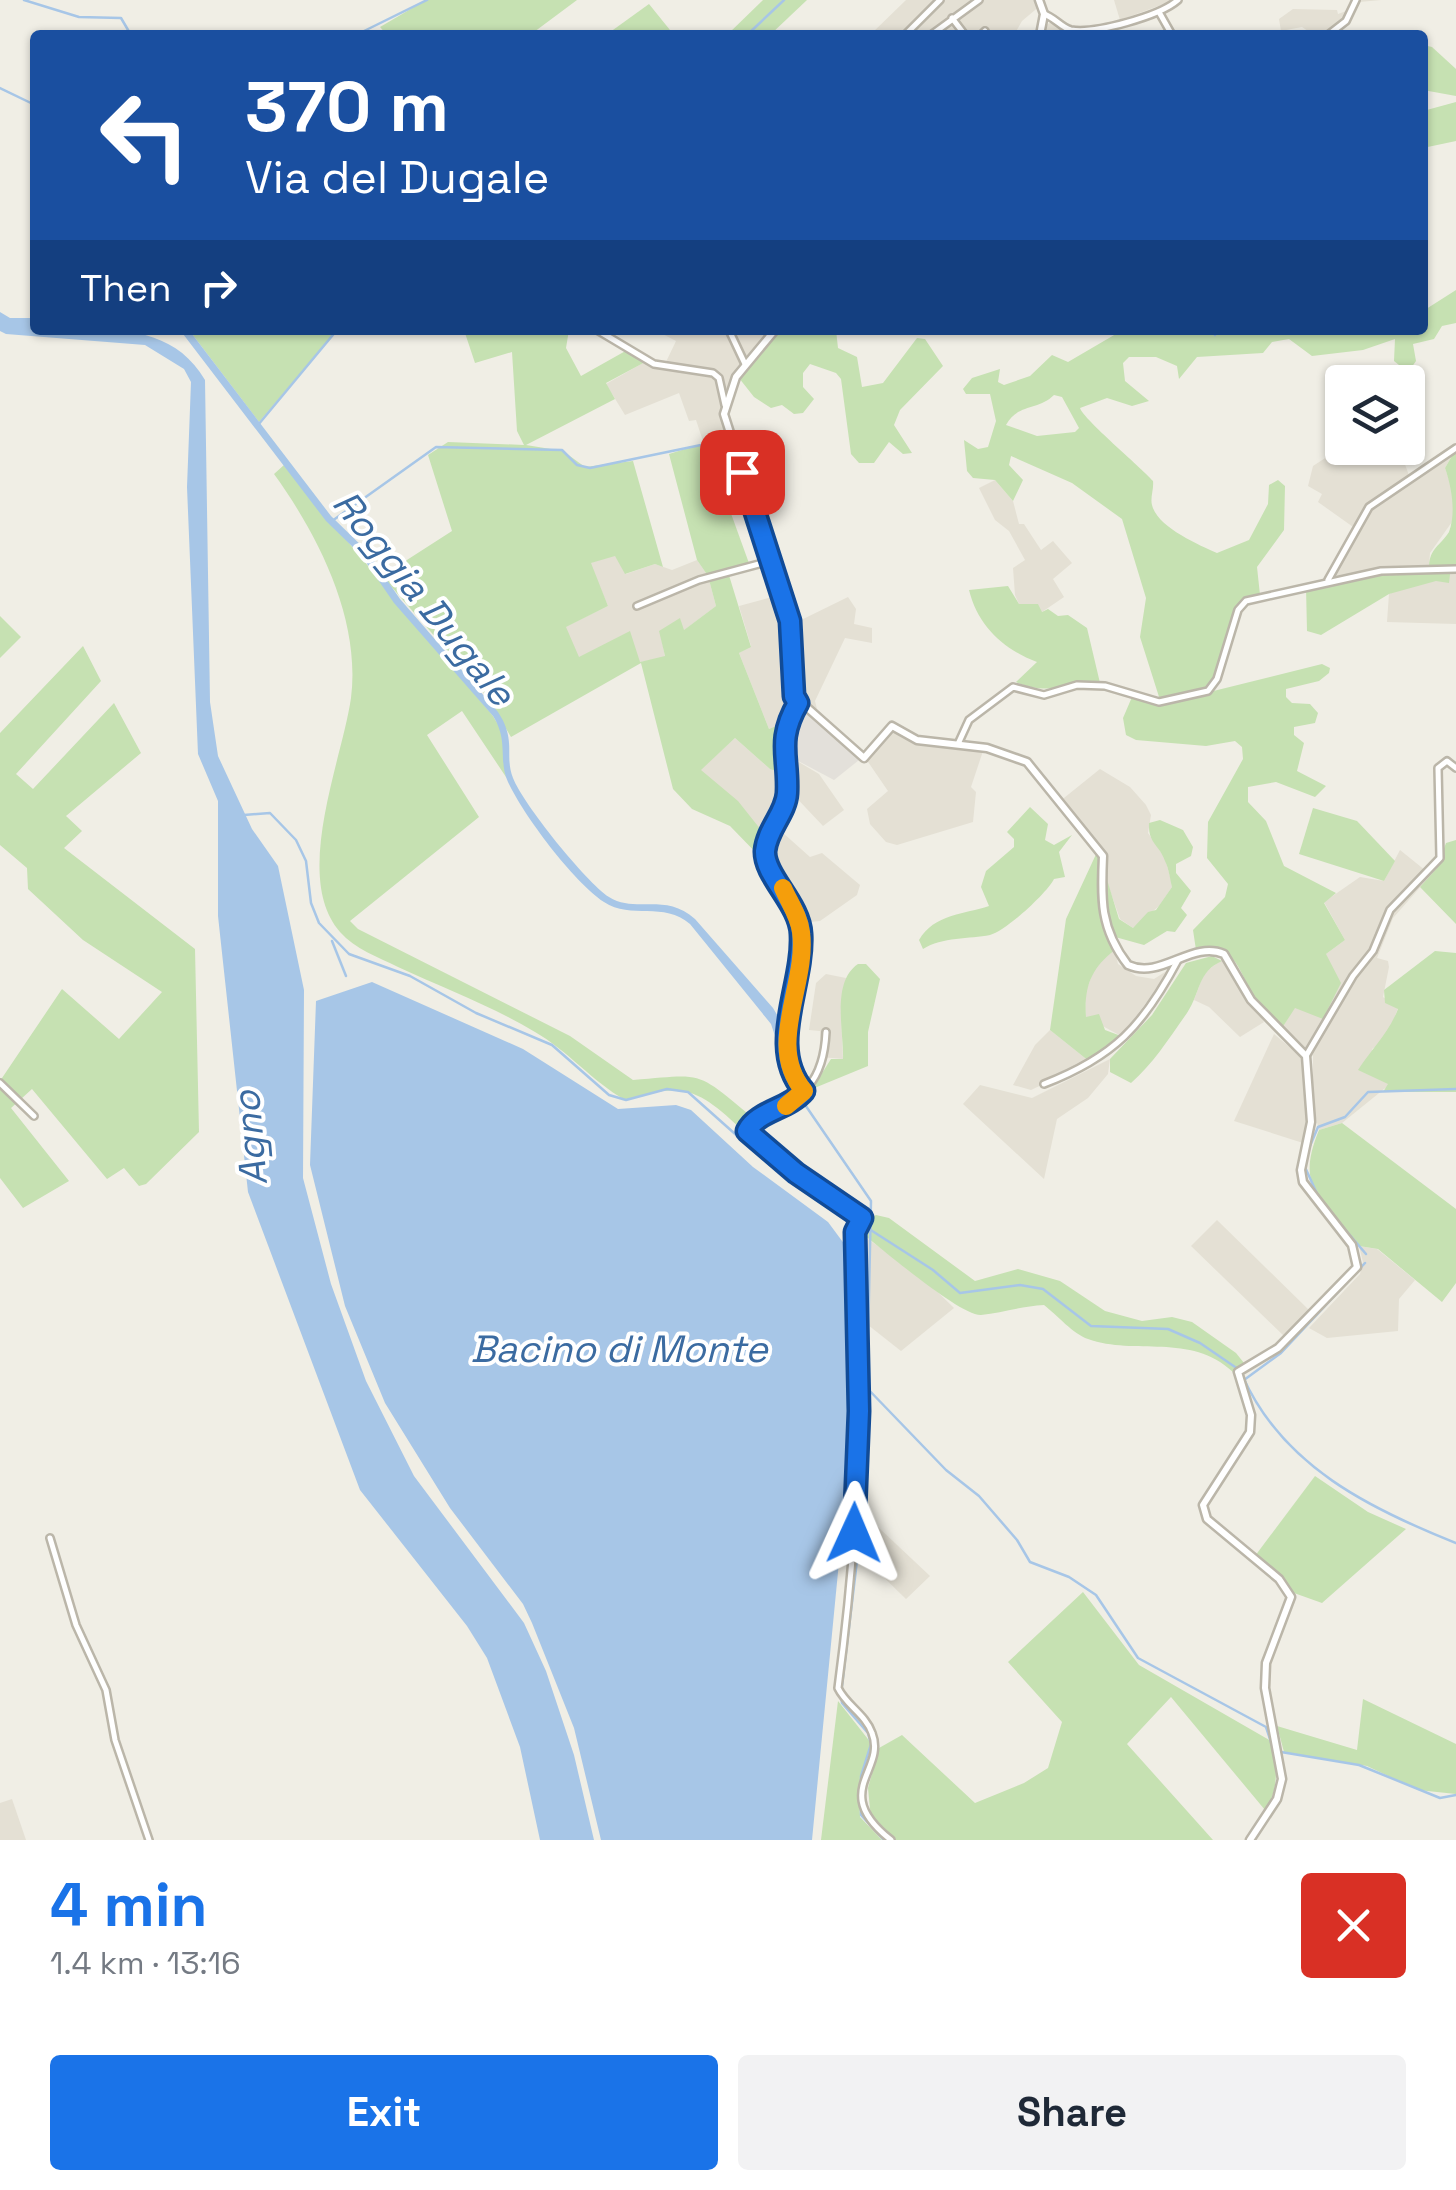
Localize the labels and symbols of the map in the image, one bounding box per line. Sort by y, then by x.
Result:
pin [700,430,785,515]
water label: Roggia Dugale [322,480,527,717]
water label: Agno [222,1087,278,1187]
water label: Bacino di Monte [471,1325,769,1373]
position arrow [802,1481,906,1585]

